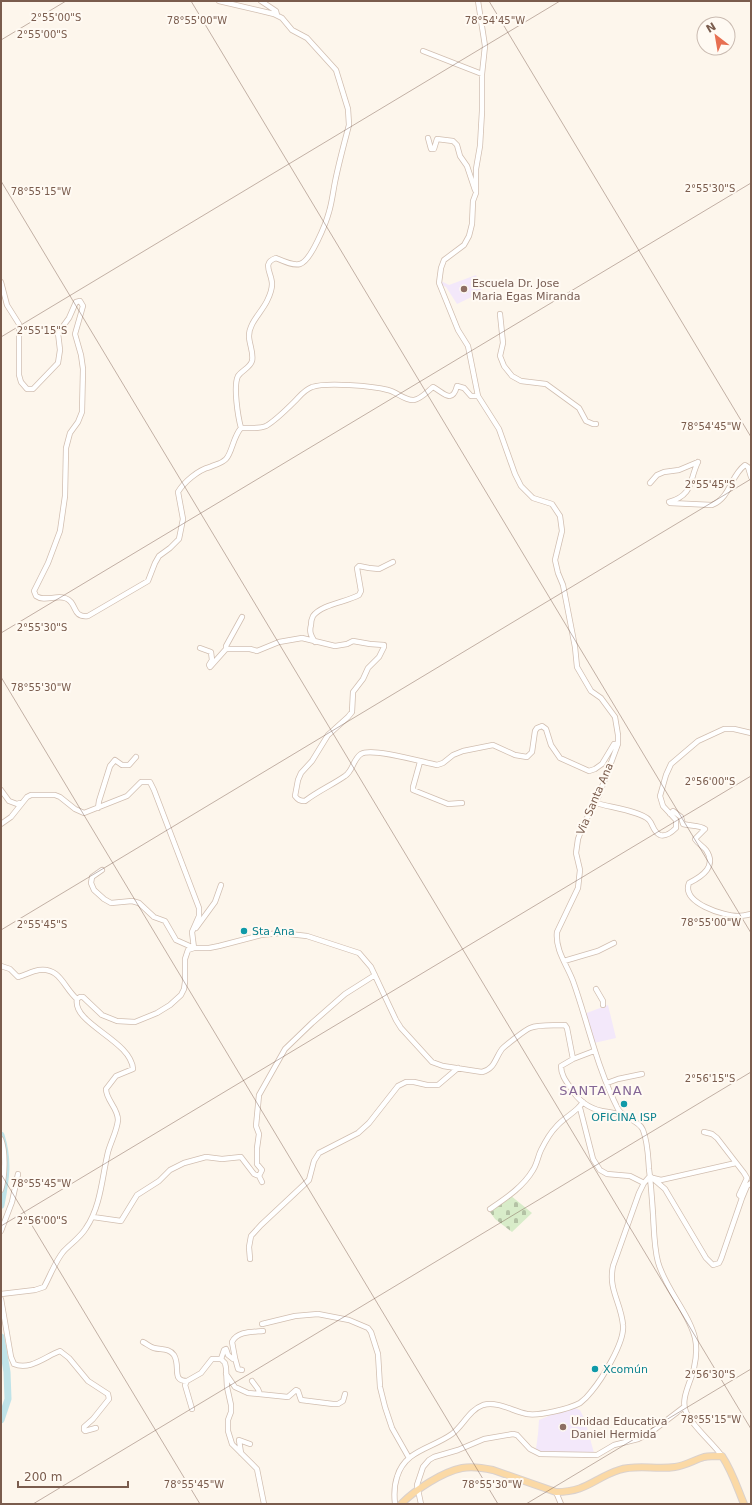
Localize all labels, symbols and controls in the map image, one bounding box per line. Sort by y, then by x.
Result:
text: 2°55'00"S [31,12,81,23]
text: 78°55'00"W [167,15,227,26]
text: 78°54'45"W [465,15,525,26]
north arrow [696,16,736,56]
text: N [704,20,718,36]
text: 2°55'00"S [17,29,67,40]
text: 2°55'30"S [685,183,735,194]
text: 78°55'15"W [11,186,71,197]
place label: Escuela Dr. Jose Maria Egas Miranda [472,277,580,303]
marker: Escuela Dr. Jose Maria Egas Miranda [459,284,469,294]
text: 2°55'15"S [17,325,67,336]
text: 78°54'45"W [681,421,741,432]
text: 2°55'45"S [685,479,735,490]
text: 2°55'30"S [17,622,67,633]
text: 78°55'30"W [11,682,71,693]
street label: Via Santa Ana [574,761,616,837]
text: 2°56'00"S [685,776,735,787]
text: 78°55'00"W [681,917,741,928]
text: 2°55'45"S [17,919,67,930]
place label: Sta Ana [252,925,295,938]
marker: Sta Ana [239,926,249,936]
text: 2°56'15"S [685,1073,735,1084]
district label: SANTA ANA [559,1083,643,1098]
marker: OFICINA ISP [619,1099,629,1109]
place label: OFICINA ISP [591,1111,657,1124]
text: 78°55'45"W [11,1178,71,1189]
text: 2°56'00"S [17,1215,67,1226]
place label: Xcomún [603,1363,648,1376]
marker: Xcomún [590,1364,600,1374]
text: 2°56'30"S [685,1369,735,1380]
text: 78°55'15"W [681,1414,741,1425]
place label: Unidad Educativa Daniel Hermida [571,1415,668,1441]
marker: Unidad Educativa Daniel Hermida [558,1422,568,1432]
scale bar [18,1463,128,1489]
text: 200 m [24,1470,62,1484]
text: 78°55'45"W [164,1479,224,1490]
text: 78°55'30"W [462,1479,522,1490]

